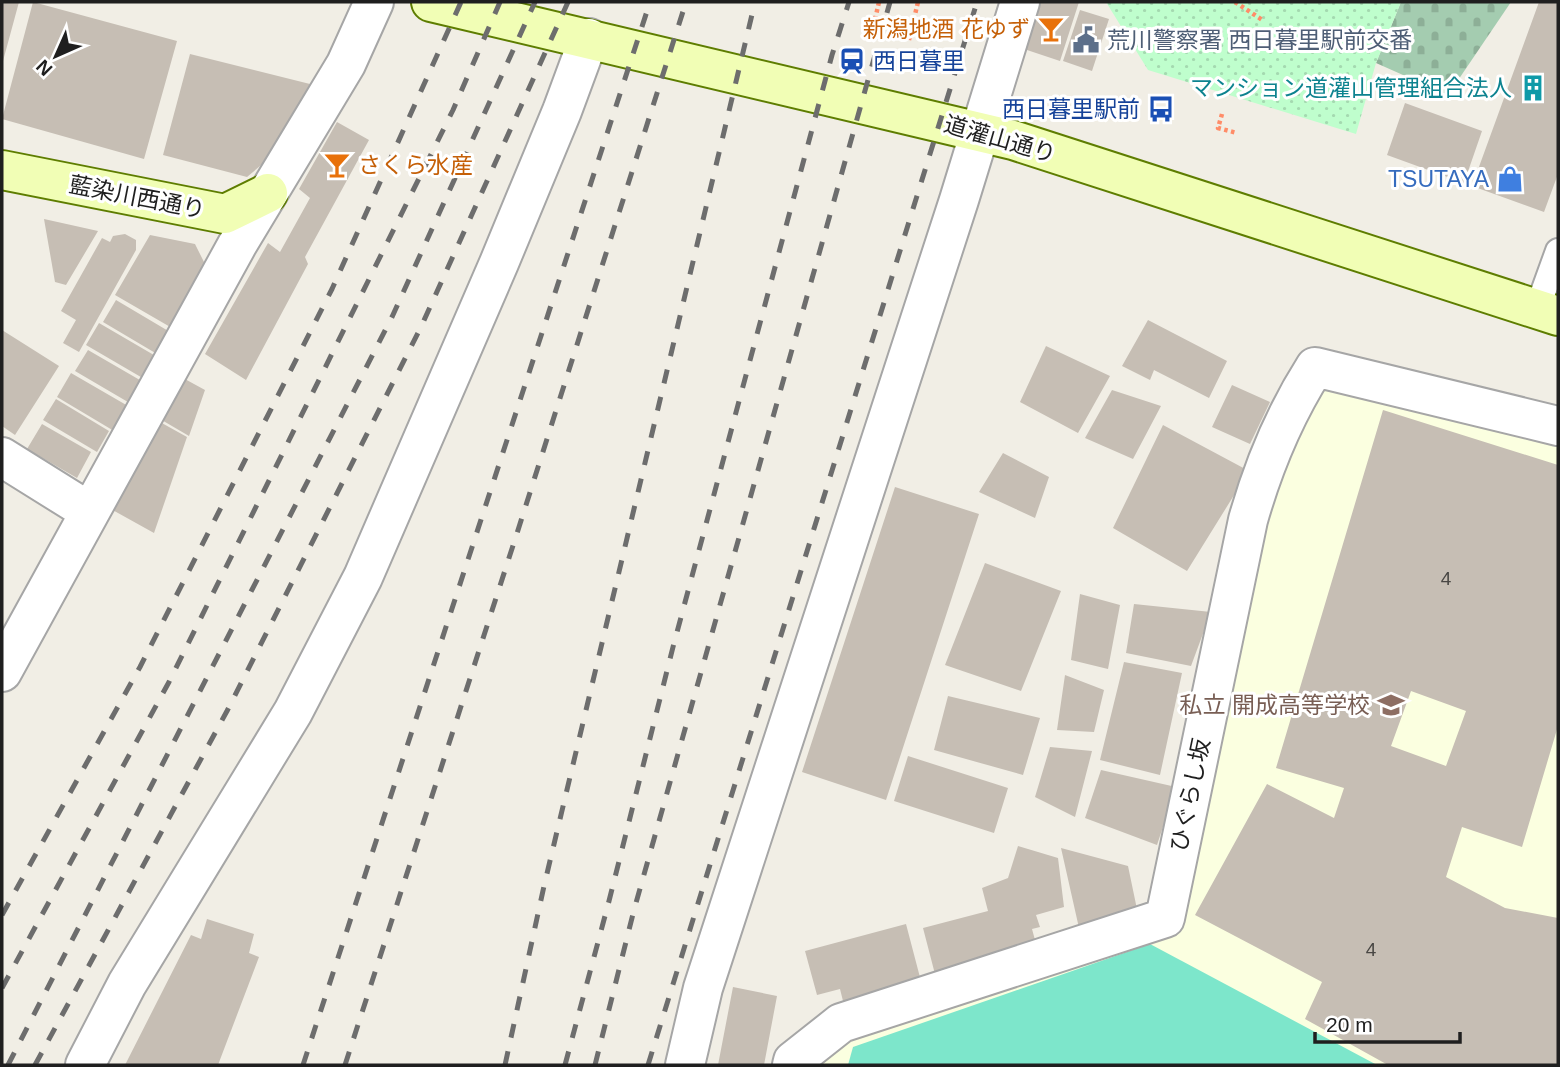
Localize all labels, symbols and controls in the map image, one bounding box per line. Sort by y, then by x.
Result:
bar icon: 新潟地酒 花ゆず [1036,14,1066,44]
place label: 新潟地酒 花ゆず [863,16,1030,42]
north arrow [21,21,91,91]
public building icon: 荒川警察署 西日暮里駅前交番 [1071,25,1101,55]
place label: 荒川警察署 西日暮里駅前交番 [1107,27,1412,53]
station icon: 西日暮里 [837,46,867,76]
place label: 西日暮里 [873,48,965,74]
text: N [32,55,57,80]
building icon: マンション道灌山管理組合法人 [1518,73,1548,103]
place label: マンション道灌山管理組合法人 [1190,75,1512,101]
bus stop icon: 西日暮里駅前 [1146,94,1176,124]
place label: 西日暮里駅前 [1002,96,1140,122]
street label: 道灌山通り [941,111,1059,167]
bar icon: さくら水産 [322,150,352,180]
place label: さくら水産 [358,152,473,178]
shop icon: TSUTAYA [1495,164,1525,194]
place label: TSUTAYA [1388,166,1490,192]
street label: 藍染川西通り [67,171,207,223]
house number: 4 [1441,568,1452,589]
school or university icon: 私立 開成高等学校 [1376,690,1406,720]
place label: 私立 開成高等学校 [1180,692,1370,718]
street label: ひぐらし坂 [1165,736,1215,854]
house number: 4 [1366,939,1377,960]
scale bar [1315,1000,1460,1044]
text: 20 m [1326,1013,1373,1036]

